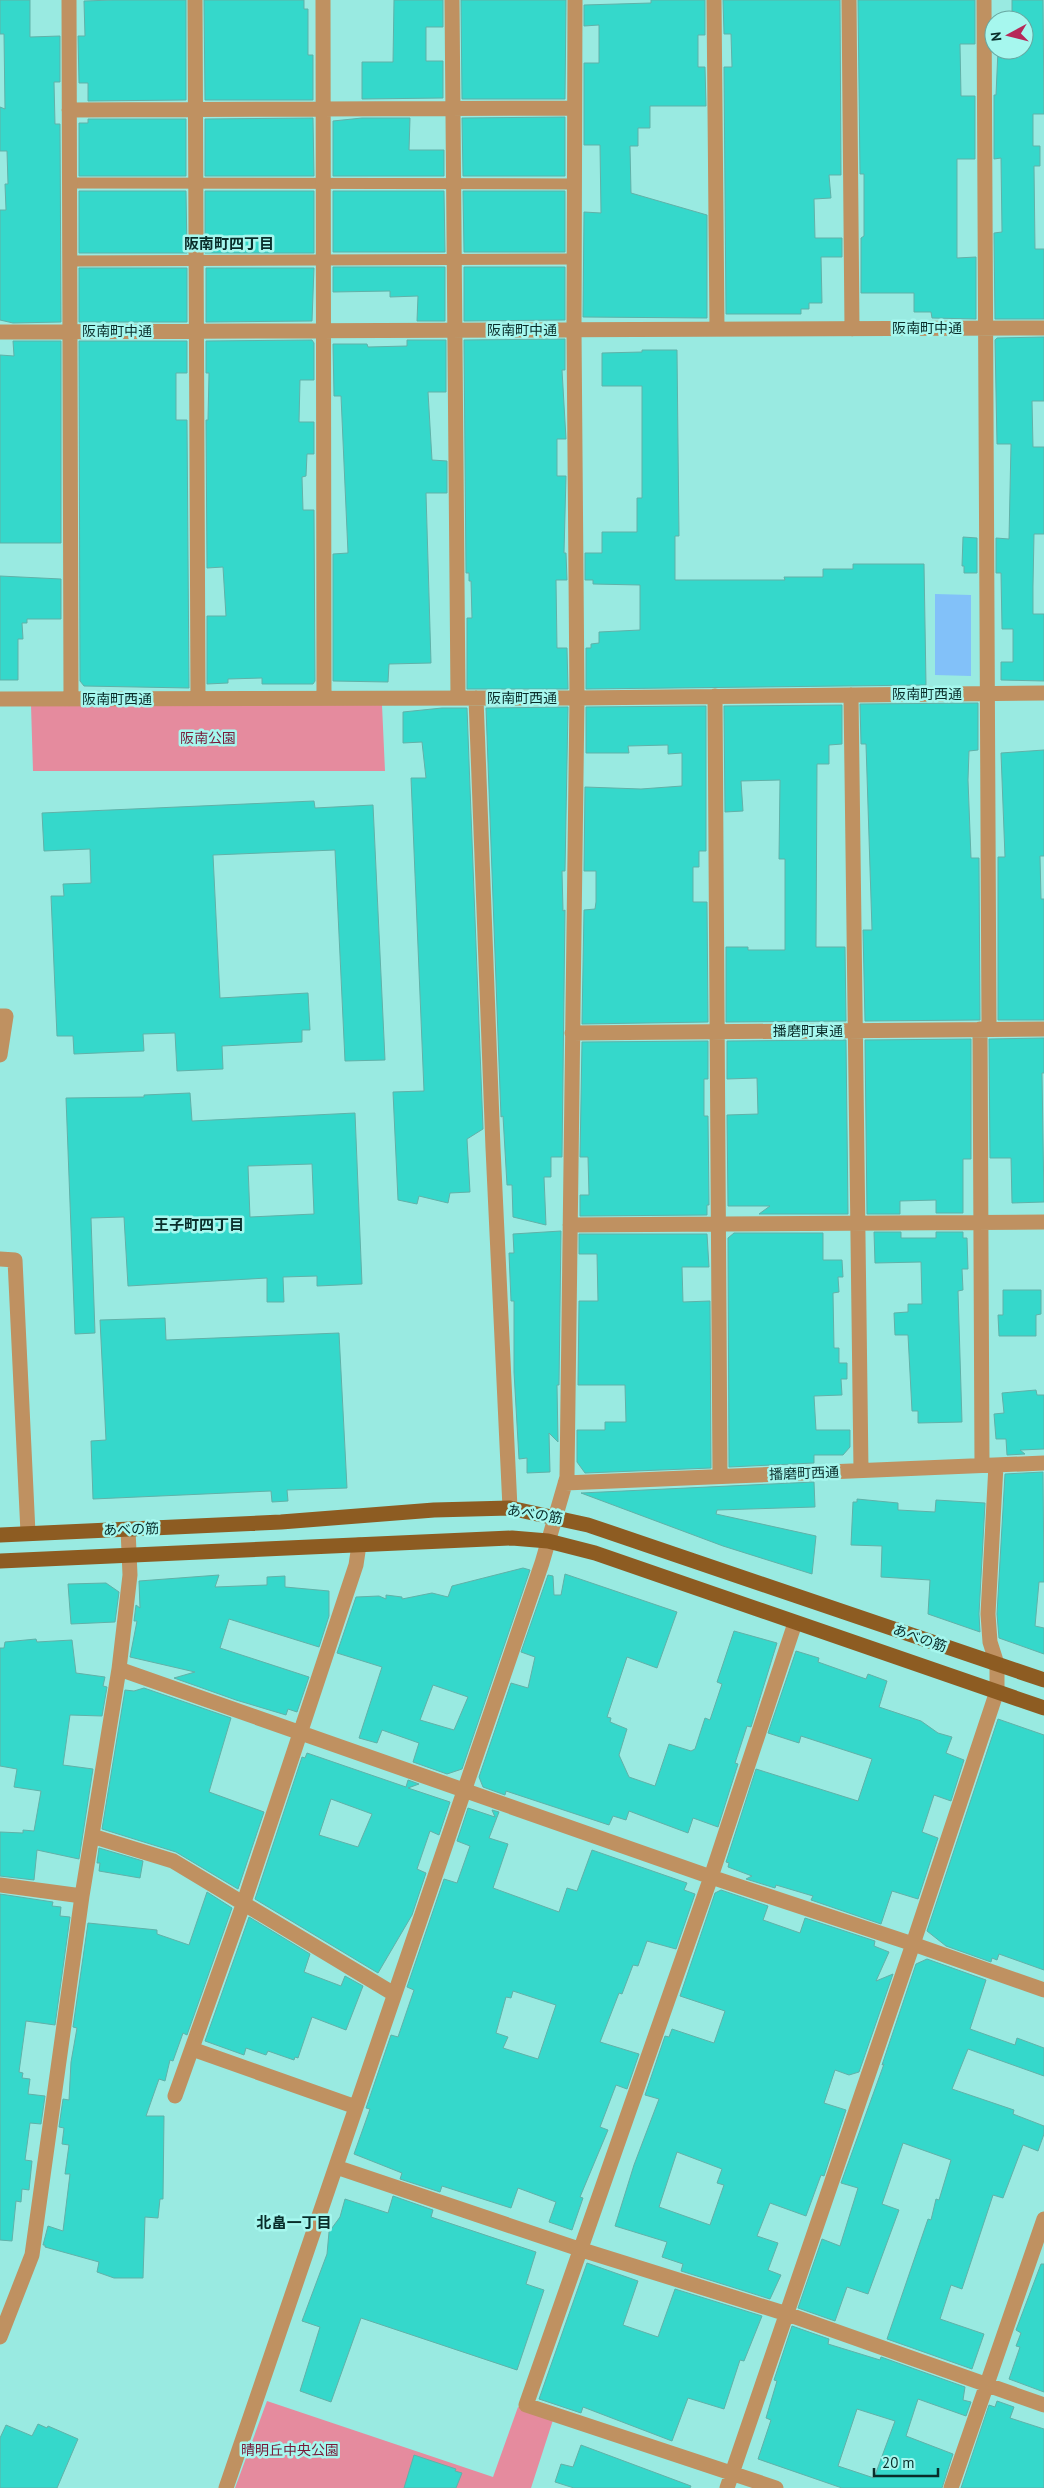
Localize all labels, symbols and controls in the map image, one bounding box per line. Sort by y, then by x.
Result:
north arrow [984,10,1034,60]
text: N [987,31,1006,42]
district label: 阪南町四丁目 [184,234,274,253]
street label: 阪南町中通 [892,319,962,337]
street label: 阪南町中通 [487,321,557,339]
street label: 阪南町中通 [82,322,152,340]
street label: 阪南町西通 [892,685,962,703]
street label: 阪南町西通 [487,689,557,707]
street label: 阪南町西通 [82,690,152,708]
park label: 阪南公園 [180,729,236,747]
street label: 播磨町東通 [773,1022,843,1040]
district label: 王子町四丁目 [154,1215,244,1234]
street label: 播磨町西通 [769,1463,839,1483]
street label: あべの筋 [506,1501,564,1527]
street label: あべの筋 [103,1519,159,1539]
street label: あべの筋 [891,1620,949,1656]
district label: 北畠一丁目 [256,2213,332,2232]
park label: 晴明丘中央公園 [241,2441,339,2459]
scale bar [874,2446,938,2478]
text: 20 m [882,2453,915,2472]

